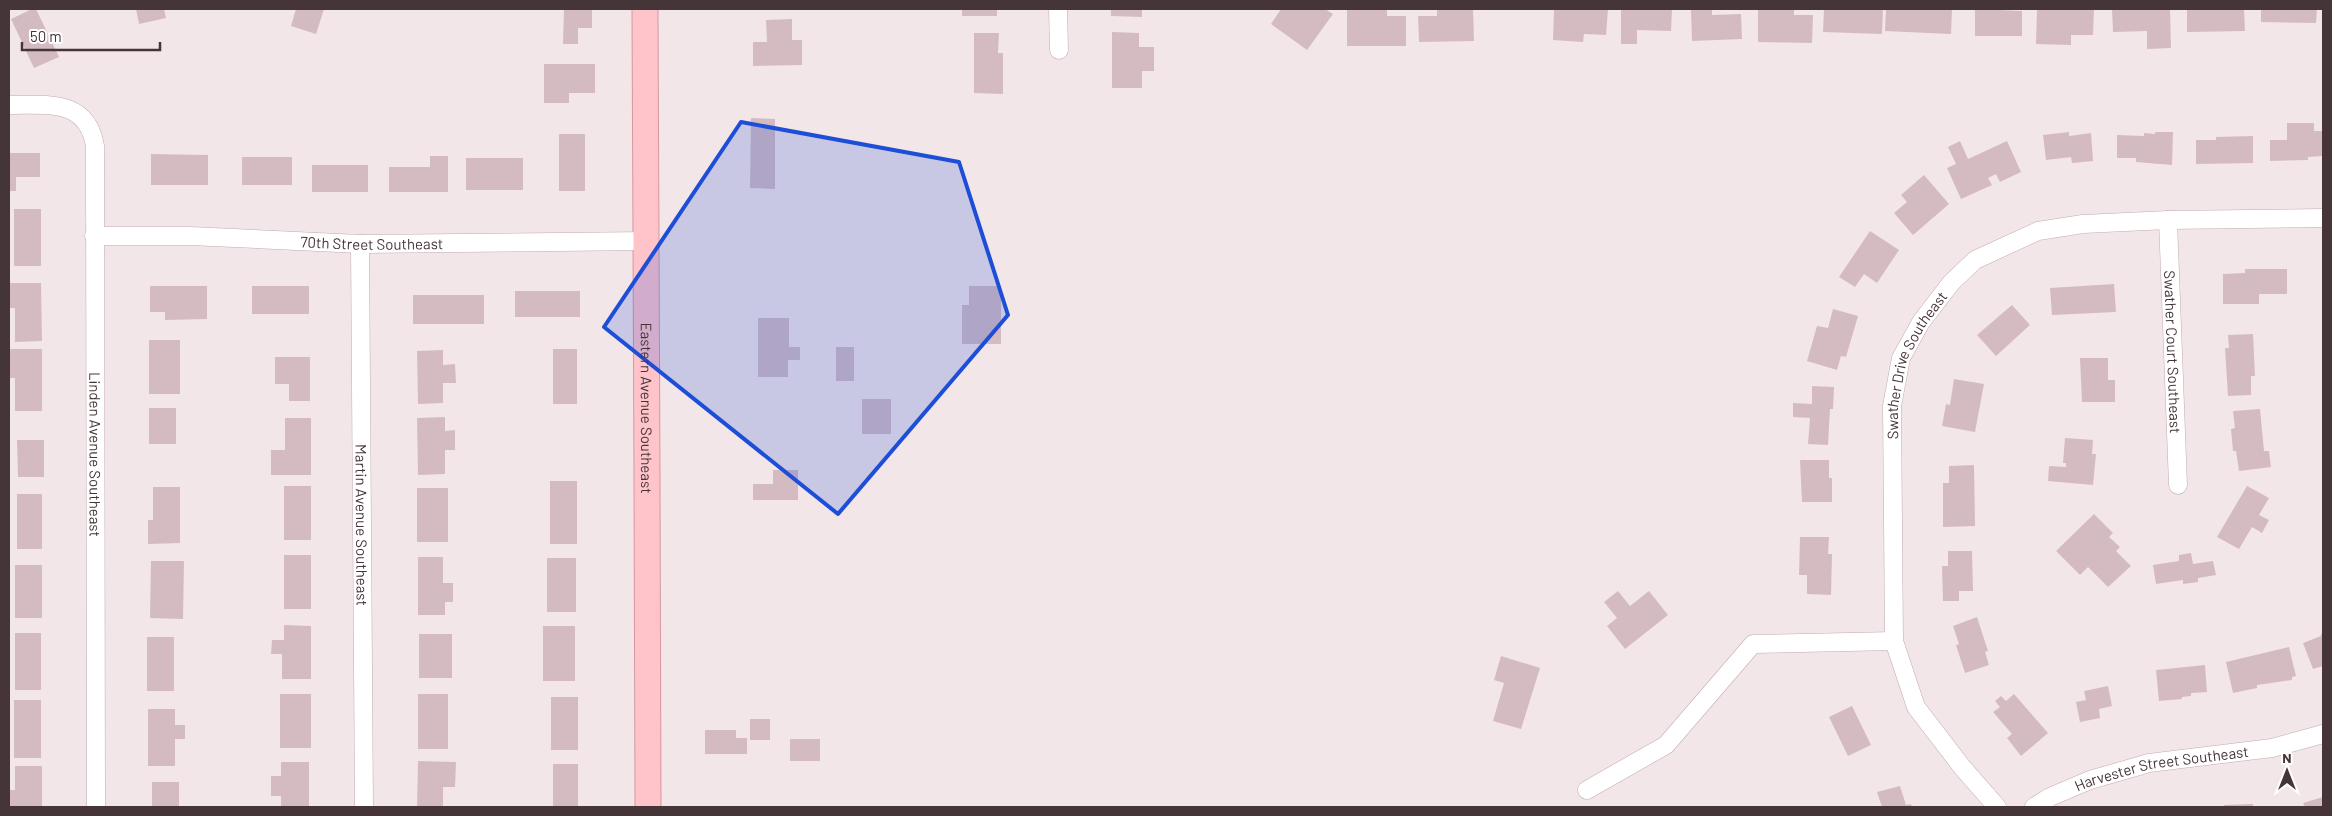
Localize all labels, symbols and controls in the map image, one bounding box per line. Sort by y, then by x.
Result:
scale bar [22,20,160,52]
text: 50 m [30,27,62,45]
street label: 70th Street Southeast [300,232,443,253]
street label: Swather Court Southeast [2161,270,2185,434]
street label: Swather Drive Southeast [1883,287,1951,439]
street label: Eastern Avenue Southeast [638,322,656,494]
street label: Linden Avenue Southeast [86,372,105,537]
street label: Martin Avenue Southeast [352,444,372,606]
street label: Harvester Street Southeast [2072,742,2250,795]
north arrow [2262,746,2312,796]
text: N [2282,749,2292,766]

